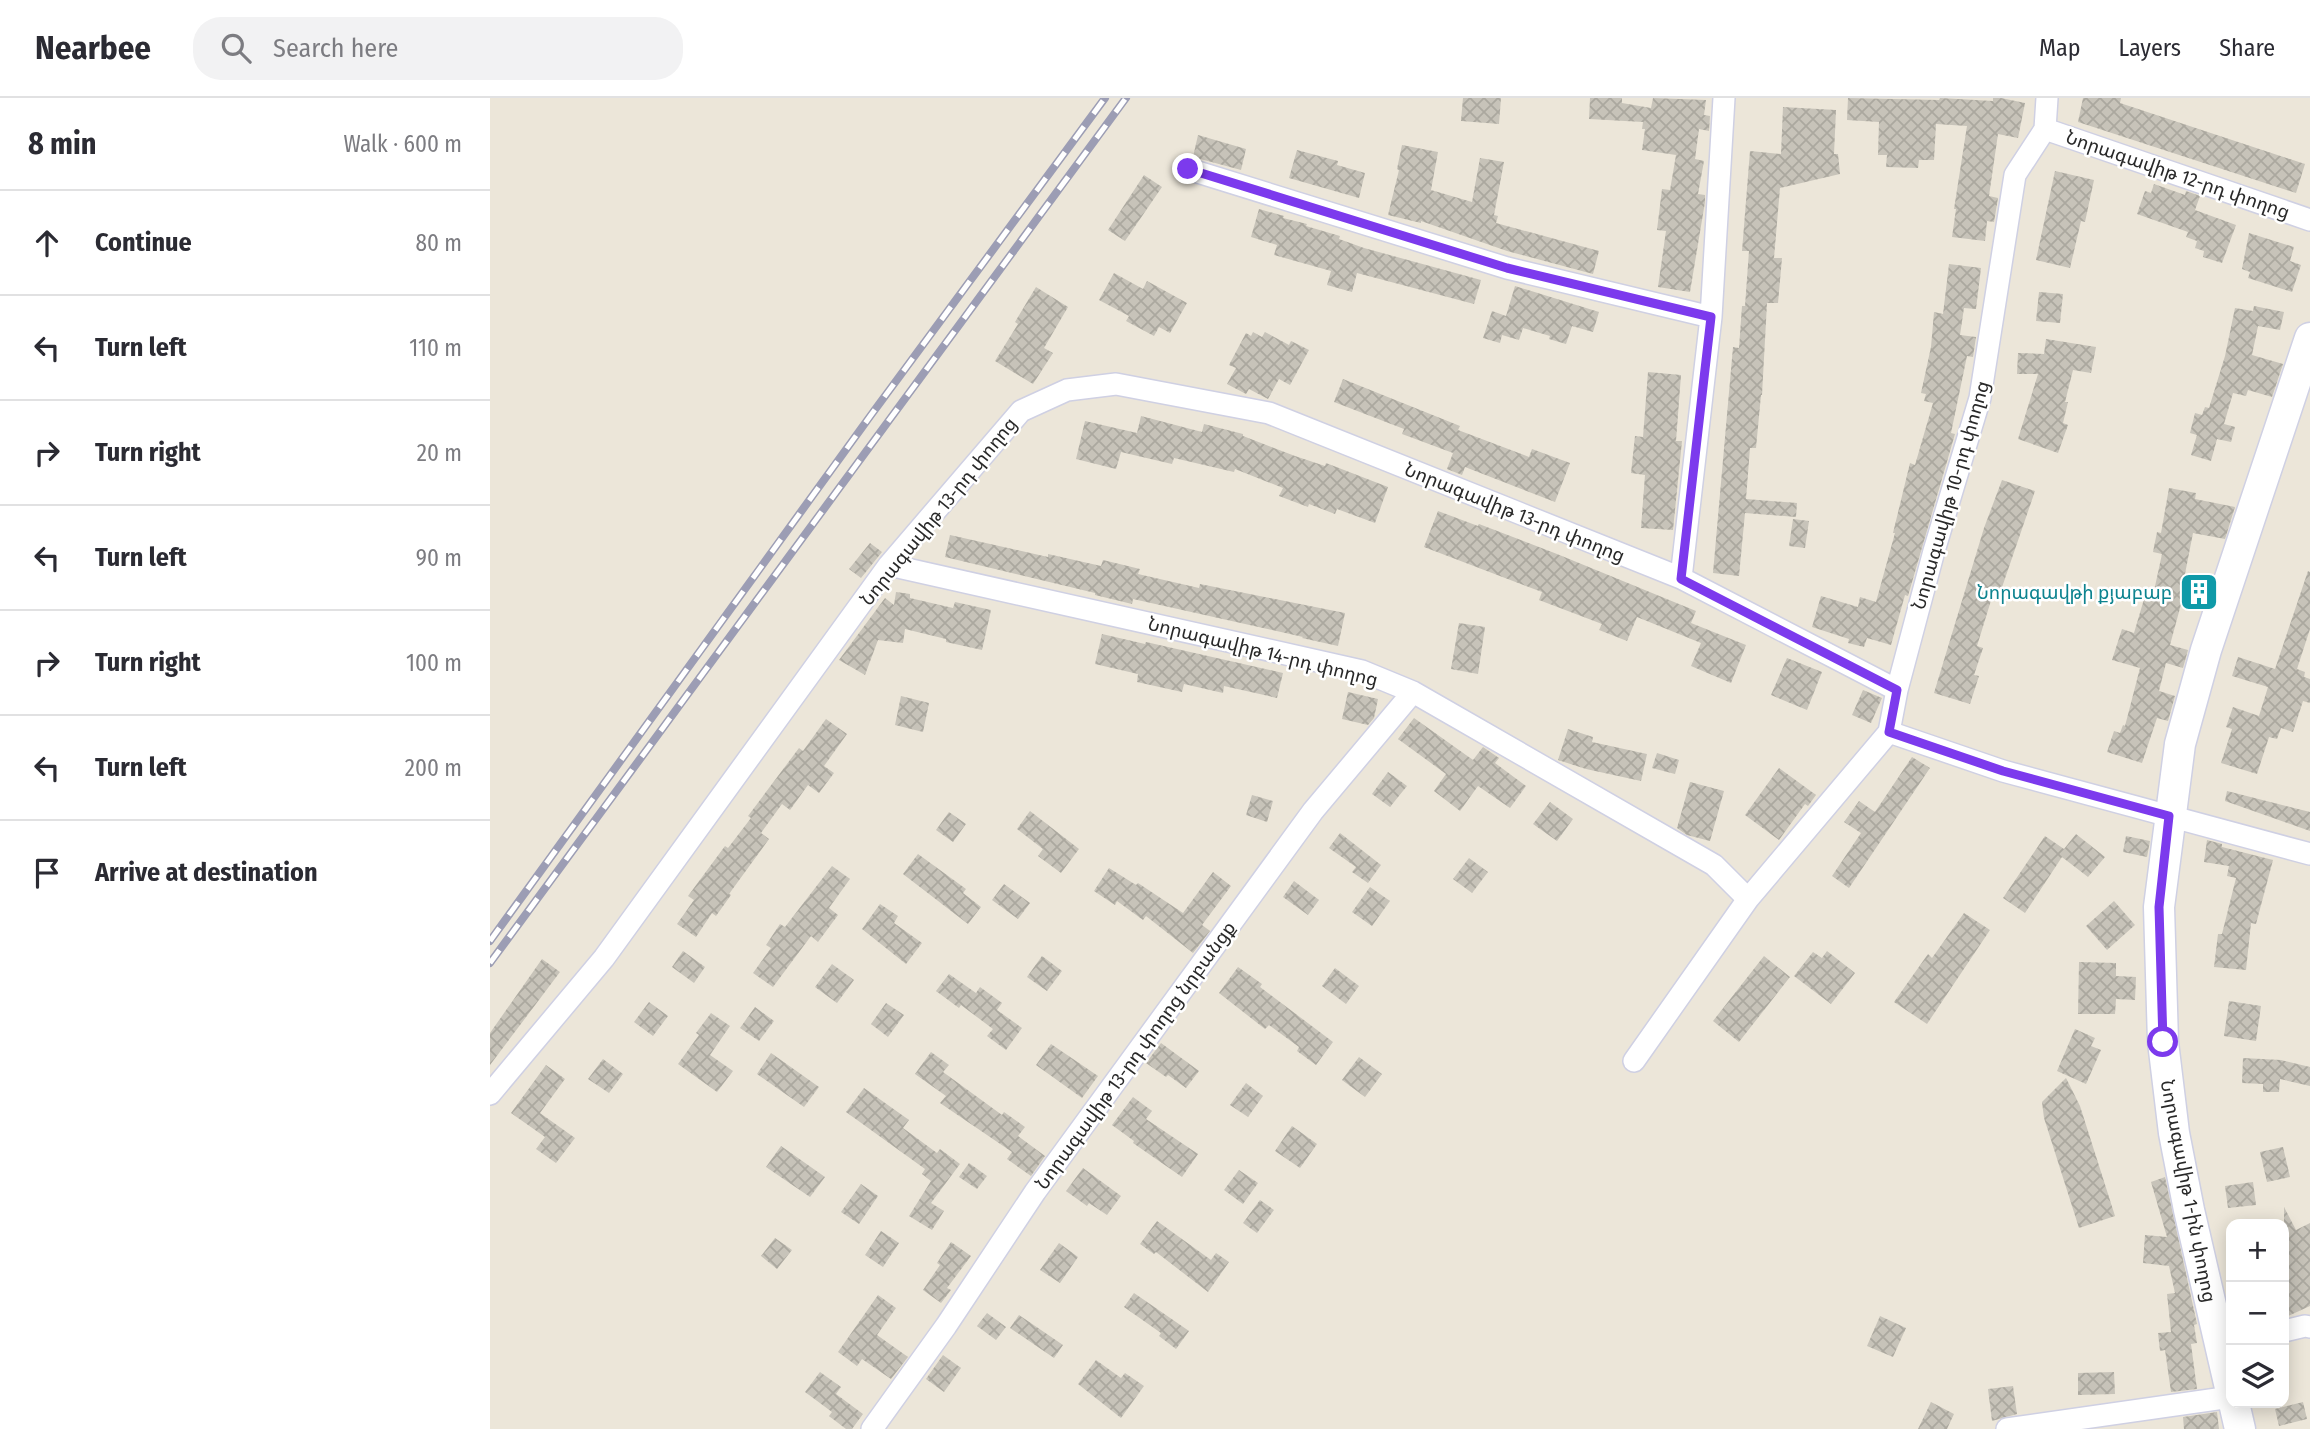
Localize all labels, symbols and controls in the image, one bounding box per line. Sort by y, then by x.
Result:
search box [193,17,683,80]
text: Nearbee [35,28,151,68]
icon: search [217,29,255,67]
text: Search here [273,33,398,64]
text: Map [2039,34,2081,62]
text: Layers [2119,34,2181,62]
text: Share [2219,34,2275,62]
street label: Նորագավիթ 12-րդ փողոց [2063,125,2293,224]
text: 8 min [28,126,96,162]
text: Walk · 600 m [343,130,462,158]
route end [1172,153,1203,184]
icon: ahead [28,224,66,262]
text: Continue [95,227,192,258]
text: 80 m [415,229,462,257]
icon: left [28,329,66,367]
text: Turn left [95,332,187,363]
text: 110 m [409,334,462,362]
street label: Նորագավիթ 10-րդ փողոց [1907,378,1994,612]
street label: Նորագավիթ 13-րդ փողոց [855,412,1021,610]
icon: right [28,434,66,472]
text: Turn right [95,437,201,468]
text: 20 m [417,439,462,467]
street label: Նորագավիթ 13-րդ փողոց [1401,458,1628,567]
icon: left [28,539,66,577]
text: Turn left [95,542,187,573]
text: 90 m [416,544,462,572]
building icon: Նորագավթի քյաբաբ [2178,571,2220,613]
place label: Նորագավթի քյաբաբ [1977,581,2172,604]
street label: Նորագավիթ 14-րդ փողոց [1145,612,1380,691]
icon: right [28,644,66,682]
text: Turn right [95,647,201,678]
text: 100 m [406,649,462,677]
icon: left [28,749,66,787]
text: Turn left [95,752,187,783]
text: 200 m [405,754,462,782]
icon: arrive [28,854,66,892]
text: Arrive at destination [95,857,318,888]
street label: Նորագավիթ 13-րդ փողոց նրբանցք [1030,917,1240,1194]
route start [2147,1026,2178,1057]
street label: Նորագավիթ 1-ին փողոց [2156,1078,2221,1304]
map controls [2226,1219,2289,1408]
button: + [2226,1219,2289,1282]
button: − [2226,1282,2289,1345]
button: layers [2226,1345,2289,1408]

